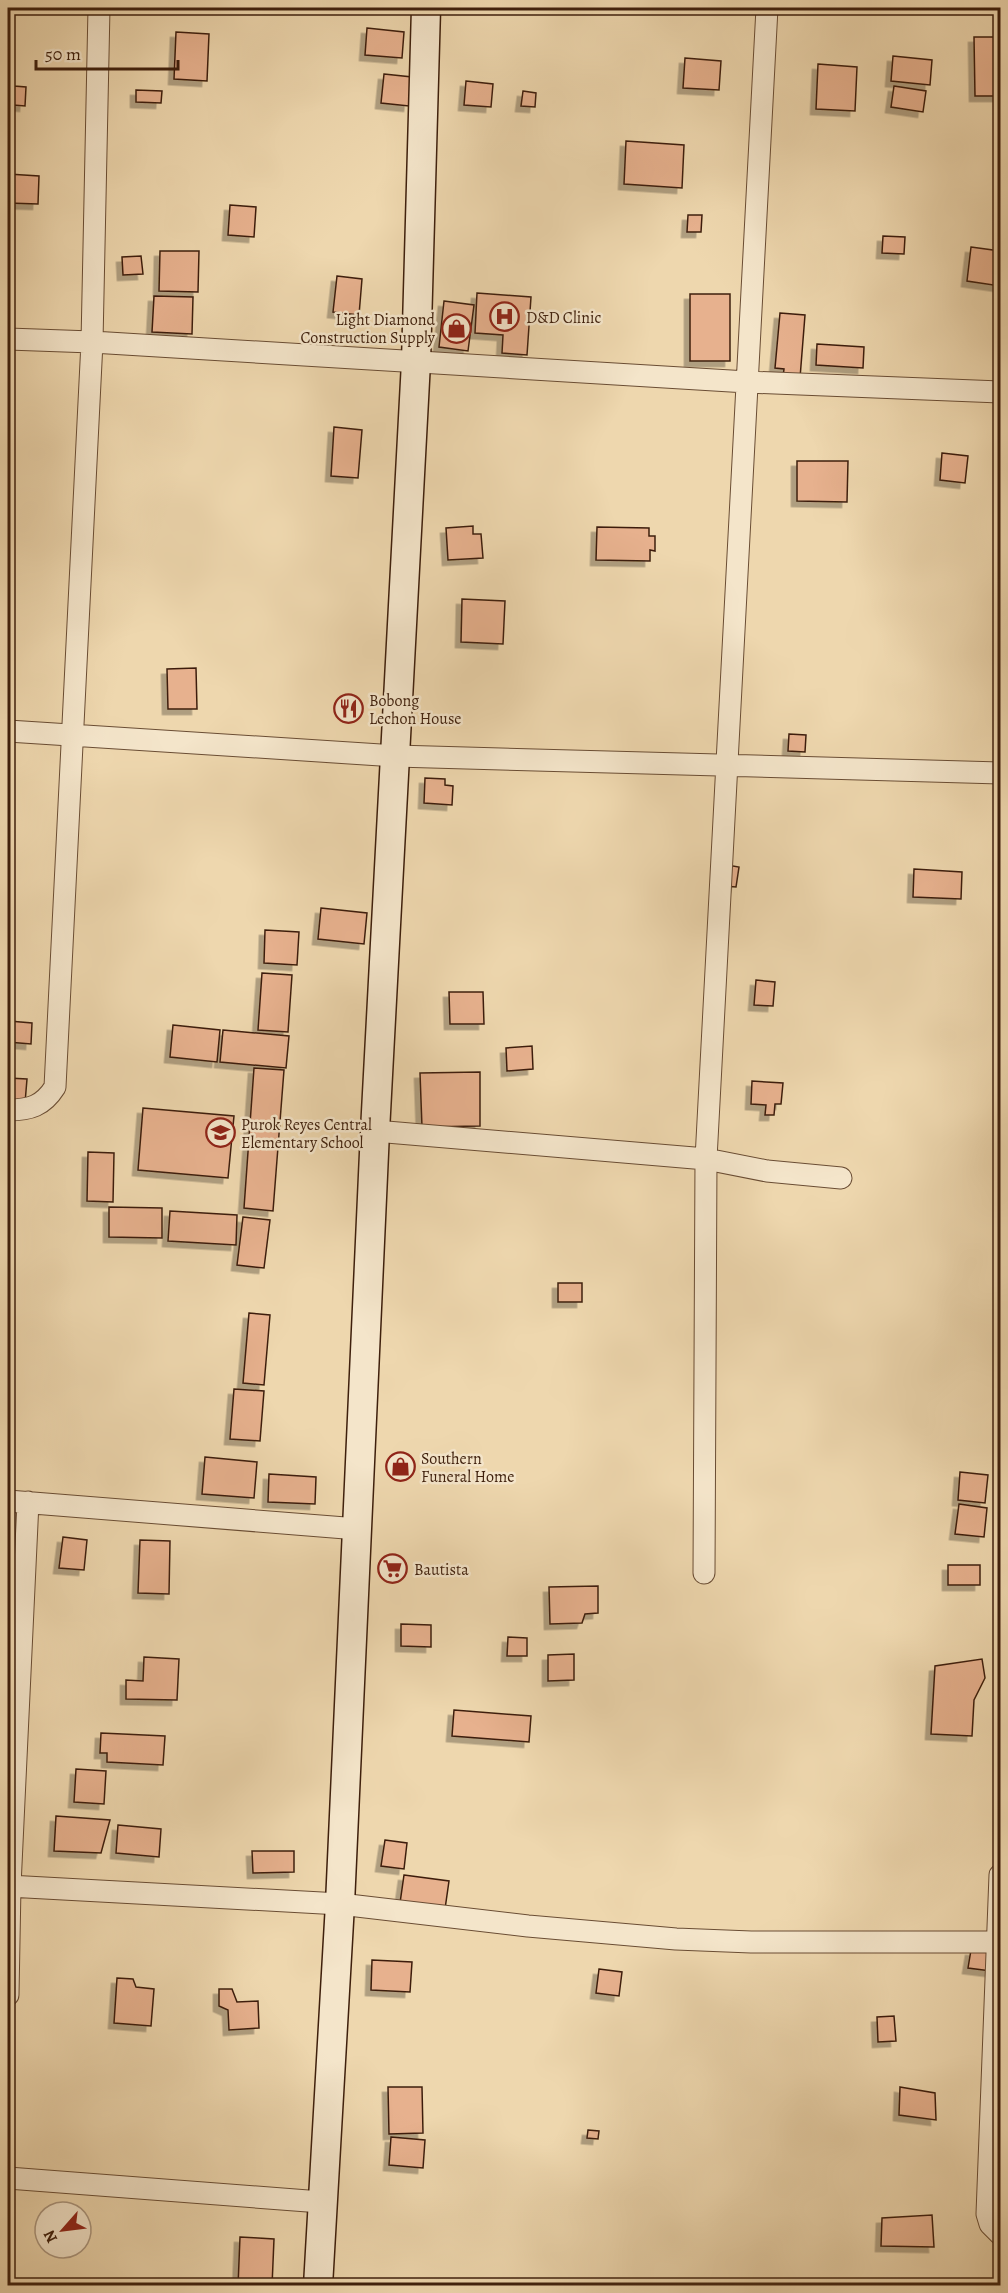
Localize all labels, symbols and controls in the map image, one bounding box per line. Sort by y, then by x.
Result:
scale bar [36,33,178,71]
text: 50 m [45,42,81,66]
hospital icon: D&D Clinic [489,301,521,333]
place label: D&D Clinic [526,307,602,329]
place label: Light Diamond Construction Supply [301,309,436,349]
shop icon: Light Diamond Construction Supply [440,312,472,344]
place label: Bobong Lechon House [369,690,461,730]
restaurant icon: Bobong Lechon House [332,693,364,725]
place label: Purok Reyes Central Elementary School [241,1114,372,1154]
school or university icon: Purok Reyes Central Elementary School [204,1117,236,1149]
place label: Southern Funeral Home [421,1448,514,1488]
shop icon: Southern Funeral Home [384,1451,416,1483]
supermarket icon: Bautista [377,1553,409,1585]
place label: Bautista [414,1559,469,1581]
north arrow [33,2200,93,2260]
text: N [38,2226,63,2247]

